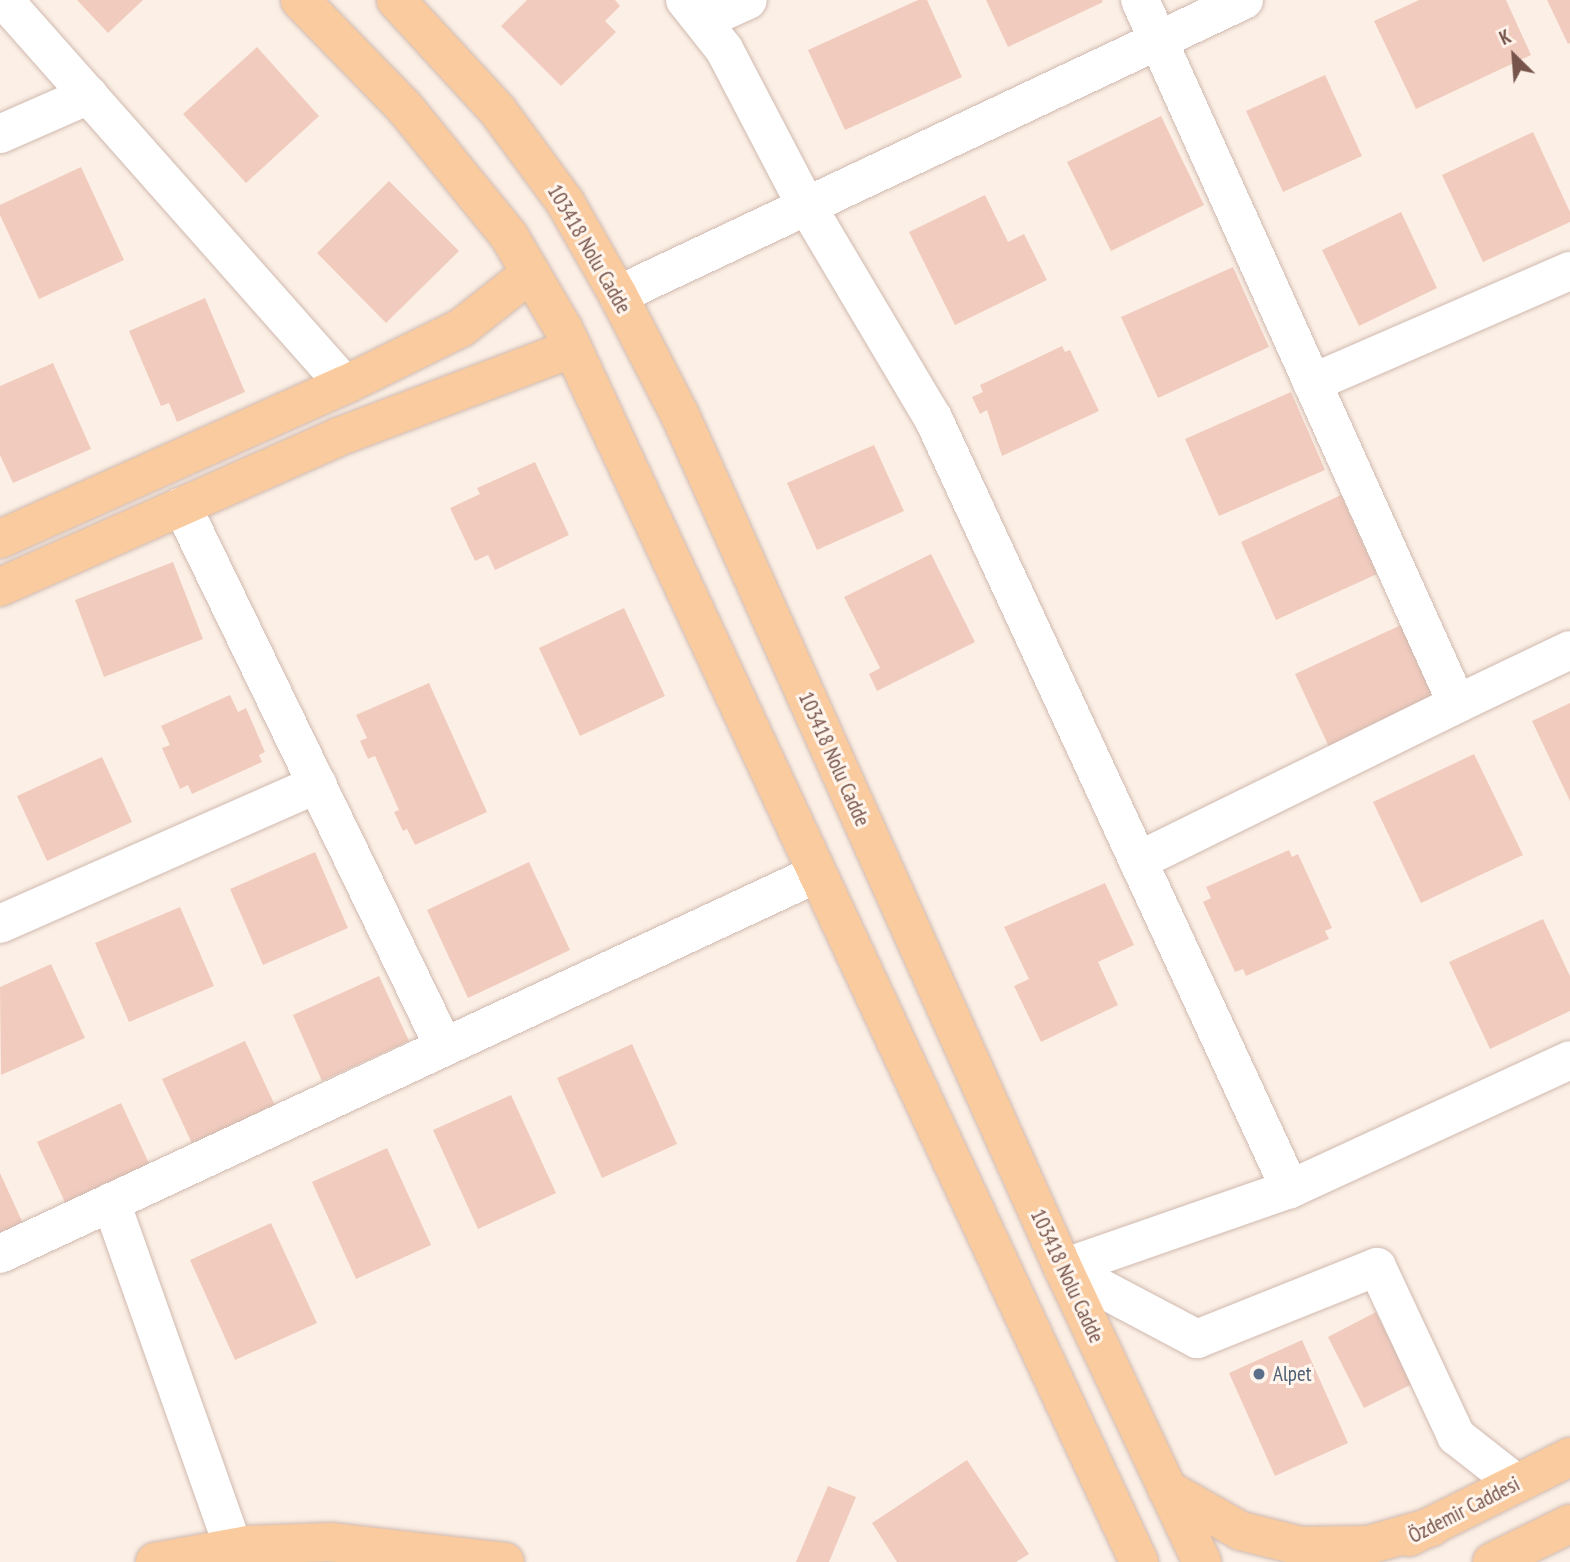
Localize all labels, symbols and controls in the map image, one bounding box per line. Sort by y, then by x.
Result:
north arrow [1479,21,1549,91]
text: K [1496,24,1515,50]
street label: 103418 Nolu Cadde [542,180,636,318]
street label: 103418 Nolu Cadde [793,688,875,830]
street label: 103418 Nolu Cadde [1025,1205,1109,1347]
place label: Alpet [1273,1361,1311,1387]
marker: Alpet [1251,1366,1267,1382]
street label: Özdemir Caddesi [1404,1471,1524,1549]

